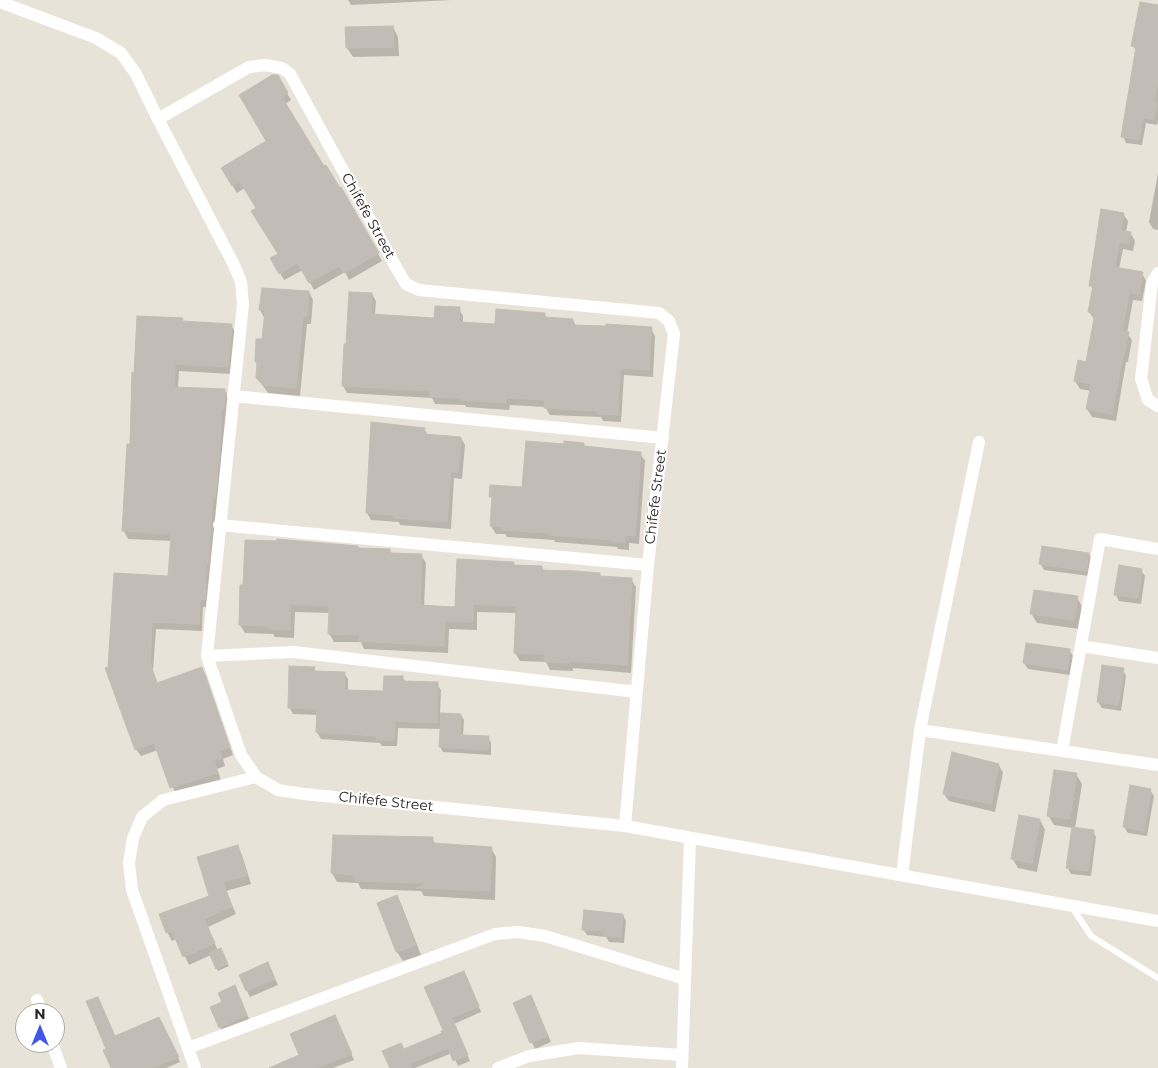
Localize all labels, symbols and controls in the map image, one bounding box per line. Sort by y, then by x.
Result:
street label: Chifefe Street [338,170,398,262]
street label: Chifefe Street [642,449,670,545]
street label: Chifefe Street [338,789,434,815]
north arrow [15,1003,65,1053]
text: N [34,1005,46,1023]

